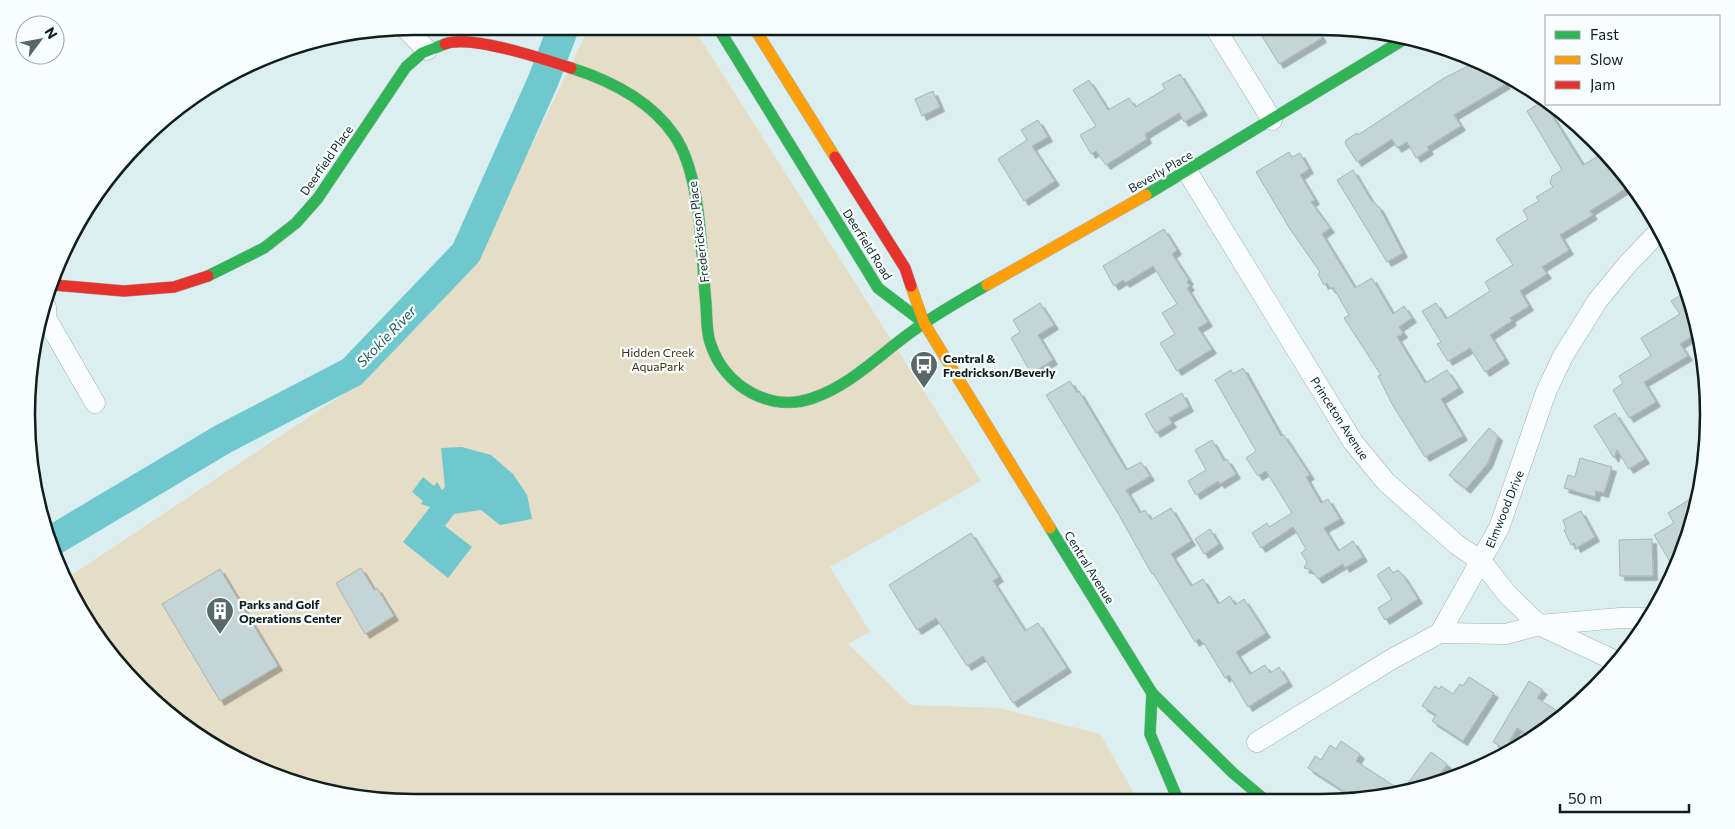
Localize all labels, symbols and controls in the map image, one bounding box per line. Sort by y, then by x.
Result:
north arrow [15,15,65,65]
legend [1545,15,1720,105]
text: N [41,24,61,42]
text: Fast [1590,25,1619,43]
text: Slow [1590,50,1623,68]
text: Jam [1590,75,1615,93]
street label: Deerfield Place [297,122,355,198]
street label: Beverly Place [1125,147,1195,195]
street label: Frederickson Place [685,180,711,284]
street label: Deerfield Road [841,206,895,282]
water label: Skokie River [353,302,420,370]
park label: Hidden Creek AquaPark [621,345,695,373]
bus stop icon: Central & Fredrickson/Beverly [909,350,939,389]
place label: Central & Fredrickson/Beverly [943,351,1056,379]
street label: Princeton Avenue [1308,374,1372,462]
street label: Elmwood Drive [1482,468,1526,550]
street label: Central Avenue [1062,528,1118,606]
building icon: Parks and Golf Operations Center [205,596,235,635]
place label: Parks and Golf Operations Center [239,597,342,625]
scale bar [1560,782,1689,814]
text: 50 m [1568,789,1602,807]

